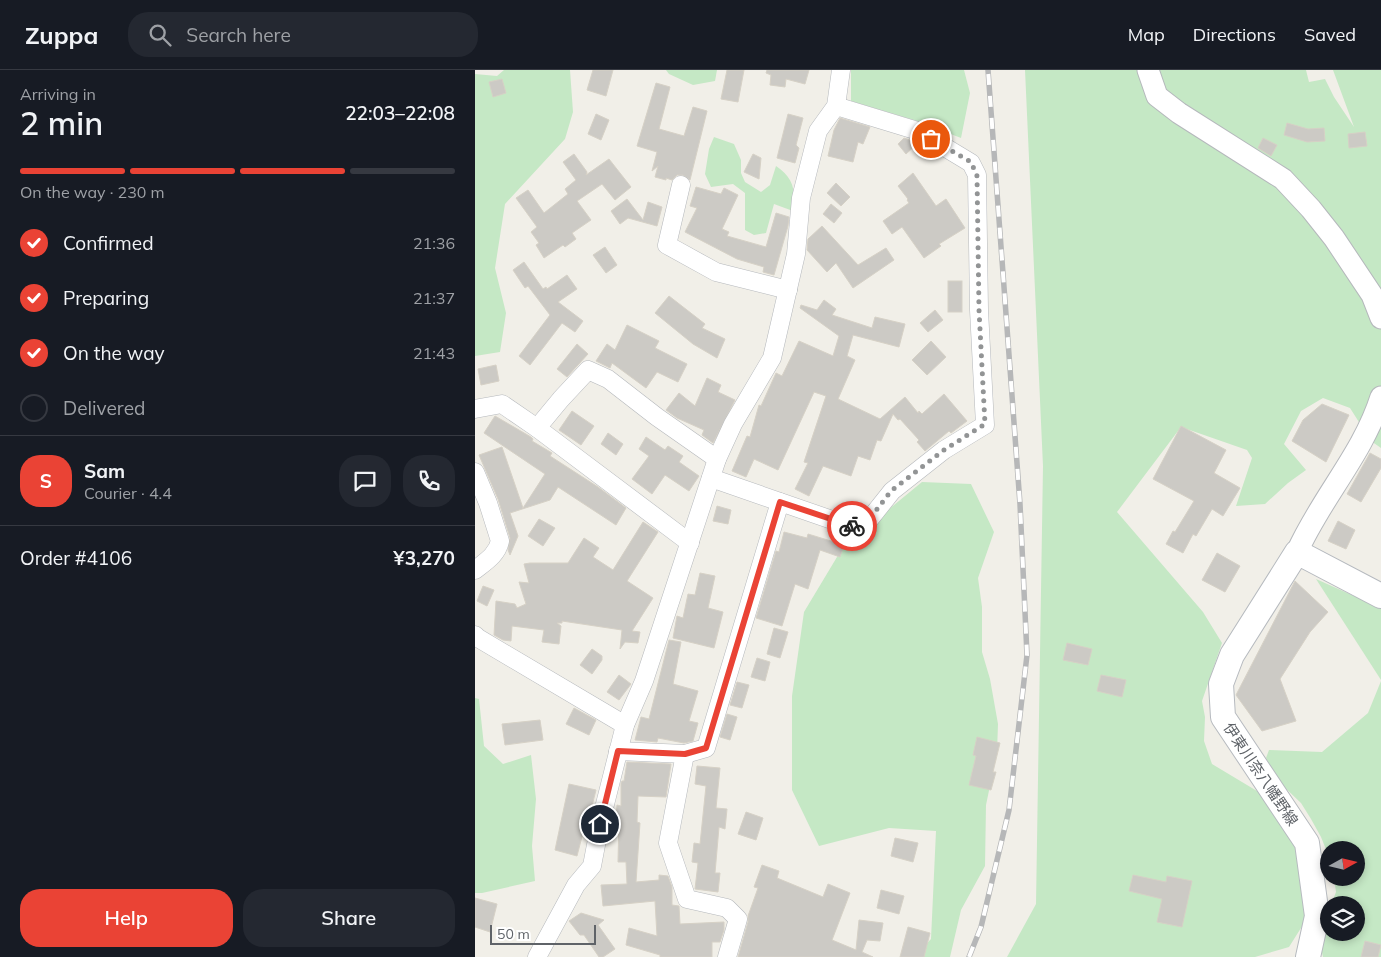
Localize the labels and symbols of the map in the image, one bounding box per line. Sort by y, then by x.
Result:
pin [910,118,952,160]
courier [827,501,877,551]
street label: 伊東川奈八幡野線 [1220,719,1302,829]
pin [579,803,621,845]
north arrow [1320,841,1365,886]
scale bar [490,922,596,945]

